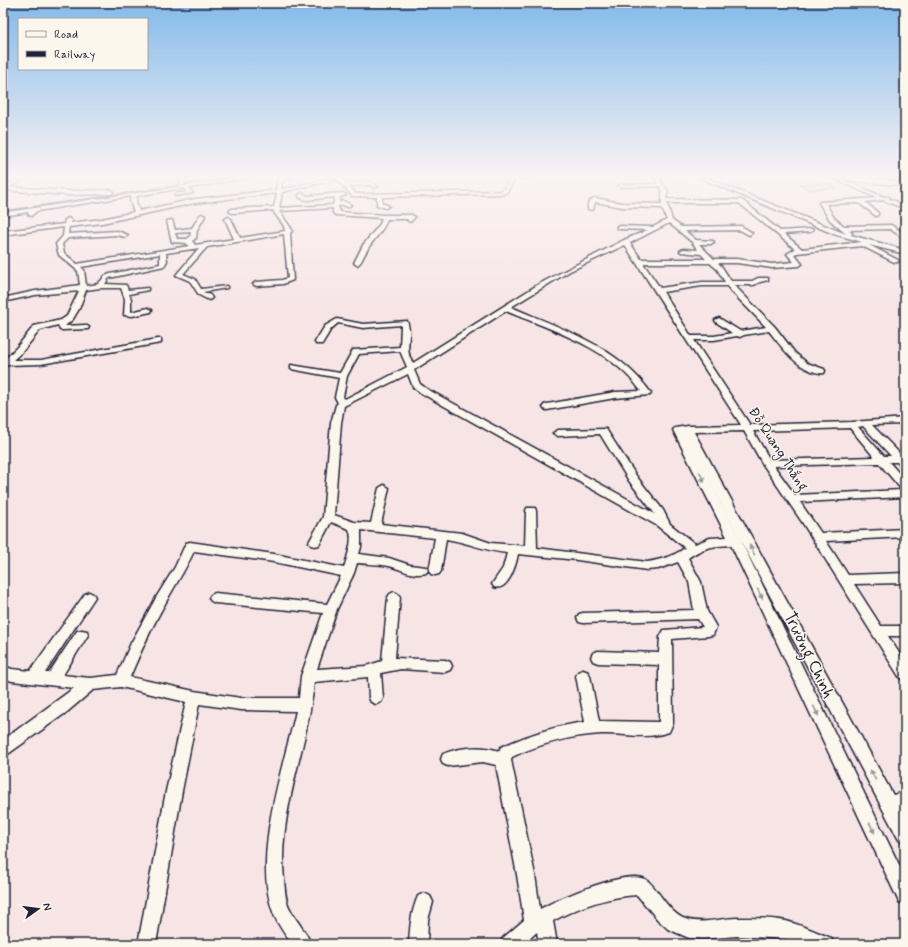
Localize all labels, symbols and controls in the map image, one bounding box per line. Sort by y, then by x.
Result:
legend [18,18,148,70]
text: Road [54,27,78,43]
text: Railway [54,47,96,63]
street label: Đỗ Quang Thắng [742,404,812,496]
one-way arrow [699,472,705,483]
one-way arrow [749,544,756,555]
one-way arrow [757,588,763,600]
street label: Trường Chinh [776,608,840,703]
one-way arrow [813,705,819,717]
one-way arrow [870,769,877,781]
one-way arrow [869,823,875,834]
north arrow [18,889,58,929]
text: N [39,902,54,912]

